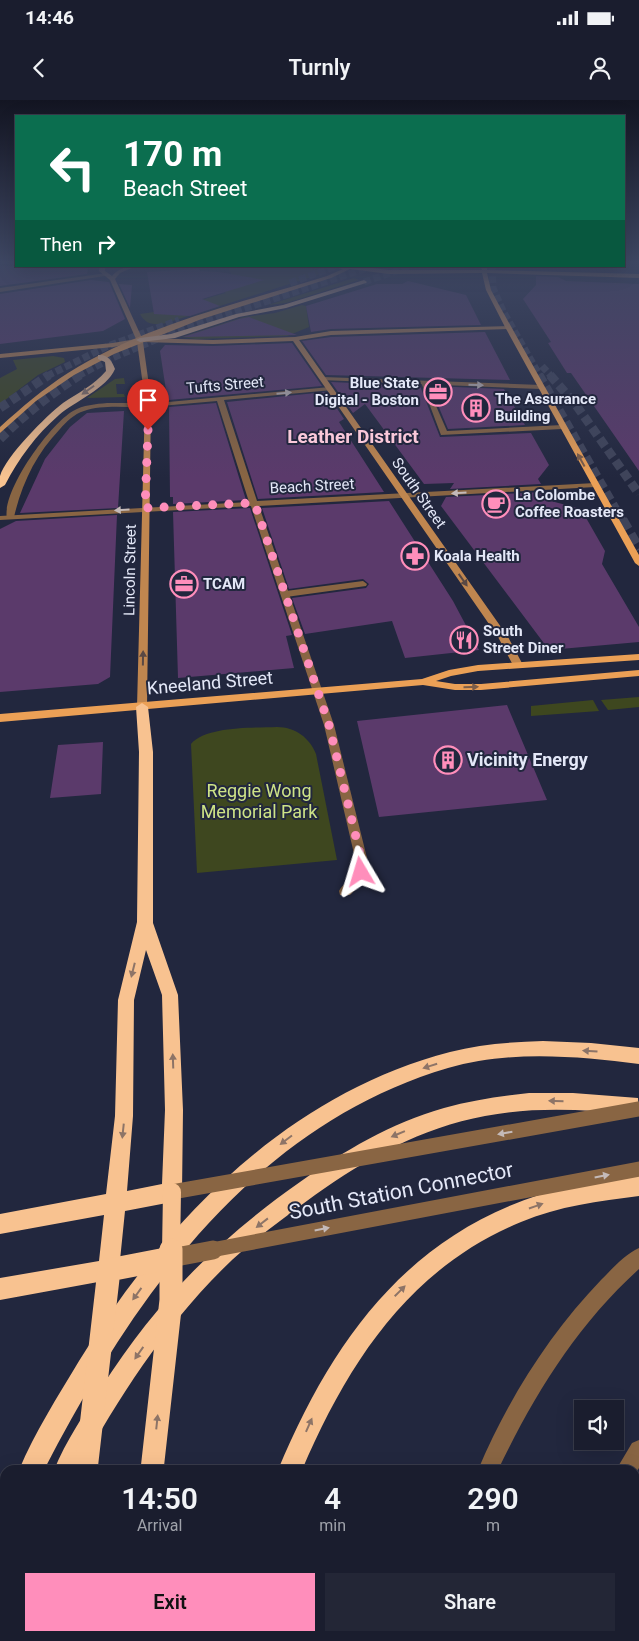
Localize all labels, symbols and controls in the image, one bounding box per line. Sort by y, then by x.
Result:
text: 14:46 [25,6,74,29]
icon: back [25,54,53,82]
icon: person [586,54,614,82]
text: Turnly [289,55,350,80]
text: 170 m [123,134,222,175]
icon: left [40,135,105,200]
text: Beach Street [123,176,247,201]
icon: right [92,230,120,258]
text: Then [40,233,82,256]
street label: Tufts Street [186,373,265,397]
place label: Blue State Digital - Boston [315,374,419,409]
office icon: Blue State Digital - Boston [423,377,453,407]
pin [127,379,169,430]
one-way arrow [469,381,485,389]
one-way arrow [81,385,95,395]
icon: arrive [134,386,162,414]
one-way arrow [277,389,293,397]
place label: The Assurance Building [495,390,596,425]
building icon: The Assurance Building [461,393,491,423]
district label: Leather District [287,425,419,448]
one-way arrow [576,453,585,467]
street label: South Street [388,454,450,532]
street label: Beach Street [269,475,355,497]
place label: La Colombe Coffee Roasters [515,486,624,521]
one-way arrow [450,489,466,497]
cafe icon: La Colombe Coffee Roasters [481,489,511,519]
one-way arrow [113,506,129,514]
street label: Lincoln Street [120,524,140,616]
pharmacy icon: Koala Health [400,541,430,571]
place label: Koala Health [434,547,520,565]
office icon: TCAM [169,569,199,599]
one-way arrow [458,573,468,587]
place label: TCAM [203,575,245,593]
place label: South Street Diner [483,622,564,657]
restaurant icon: South Street Diner [449,625,479,655]
one-way arrow [139,650,147,666]
street label: Kneeland Street [146,667,274,698]
one-way arrow [463,683,479,691]
building icon: Vicinity Energy [433,745,463,775]
place label: Vicinity Energy [467,749,589,770]
park label: Reggie Wong Memorial Park [201,780,318,822]
position arrow [334,845,386,897]
one-way arrow [129,962,137,977]
one-way arrow [582,1047,598,1055]
one-way arrow [168,1053,176,1069]
one-way arrow [422,1062,437,1070]
one-way arrow [547,1097,563,1105]
one-way arrow [119,1123,127,1139]
one-way arrow [496,1129,512,1137]
one-way arrow [390,1130,405,1138]
one-way arrow [279,1135,293,1145]
street label: South Station Connector [287,1157,515,1225]
one-way arrow [595,1172,610,1180]
one-way arrow [529,1202,544,1210]
one-way arrow [256,1217,269,1228]
one-way arrow [315,1225,331,1233]
one-way arrow [394,1286,406,1298]
one-way arrow [132,1287,142,1301]
one-way arrow [134,1346,144,1360]
map controls [574,1400,624,1450]
button: sound [574,1400,624,1450]
one-way arrow [154,1413,162,1429]
one-way arrow [306,1418,314,1432]
text: 14:50 [121,1481,198,1516]
text: 4 [324,1481,341,1516]
text: 290 [467,1481,519,1516]
text: Arrival [137,1516,182,1535]
text: min [319,1516,346,1535]
text: m [486,1516,500,1535]
button: Exit [25,1573,315,1631]
button: Share [325,1573,615,1631]

